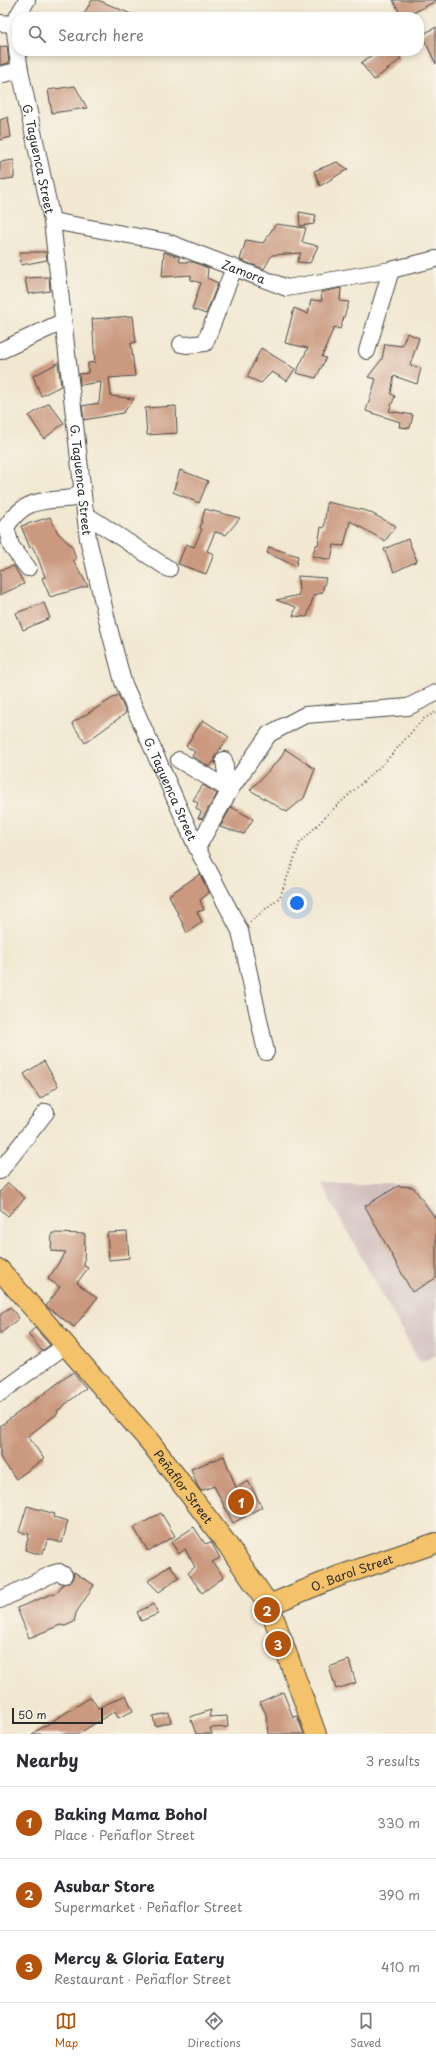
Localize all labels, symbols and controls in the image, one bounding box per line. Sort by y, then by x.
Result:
search box [12,12,424,56]
icon: search [26,23,48,45]
text: Search here [58,23,144,46]
street label: G. Taguenca Street [18,102,59,215]
street label: Zamora [219,255,269,288]
street label: G. Taguenca Street [66,423,97,536]
street label: G. Taguenca Street [140,734,202,844]
your location [287,893,307,913]
street label: Peñaflor Street [150,1446,218,1527]
pin: 1 [228,1487,254,1517]
street label: O. Barol Street [308,1549,395,1596]
pin: 2 [254,1595,280,1625]
pin: 3 [265,1629,291,1659]
scale bar [12,1706,103,1725]
text: 50 m [18,1706,47,1723]
text: Nearby [16,1747,78,1773]
text: 3 results [366,1751,420,1770]
text: Baking Mama Bohol [54,1802,207,1825]
text: 1 [26,1813,32,1832]
text: 330 m [377,1813,420,1832]
text: Place · Peñaflor Street [54,1825,195,1844]
text: Asubar Store [54,1874,155,1897]
text: 2 [24,1885,34,1904]
text: 390 m [378,1885,420,1904]
text: Supermarket · Peñaflor Street [54,1897,242,1916]
text: Mercy & Gloria Eatery [54,1946,224,1969]
text: 3 [25,1957,33,1976]
text: 410 m [381,1957,420,1976]
text: Restaurant · Peñaflor Street [54,1969,231,1988]
tab: Map [55,2010,78,2051]
tab: Directions [187,2010,241,2051]
tab: Saved [350,2010,381,2051]

